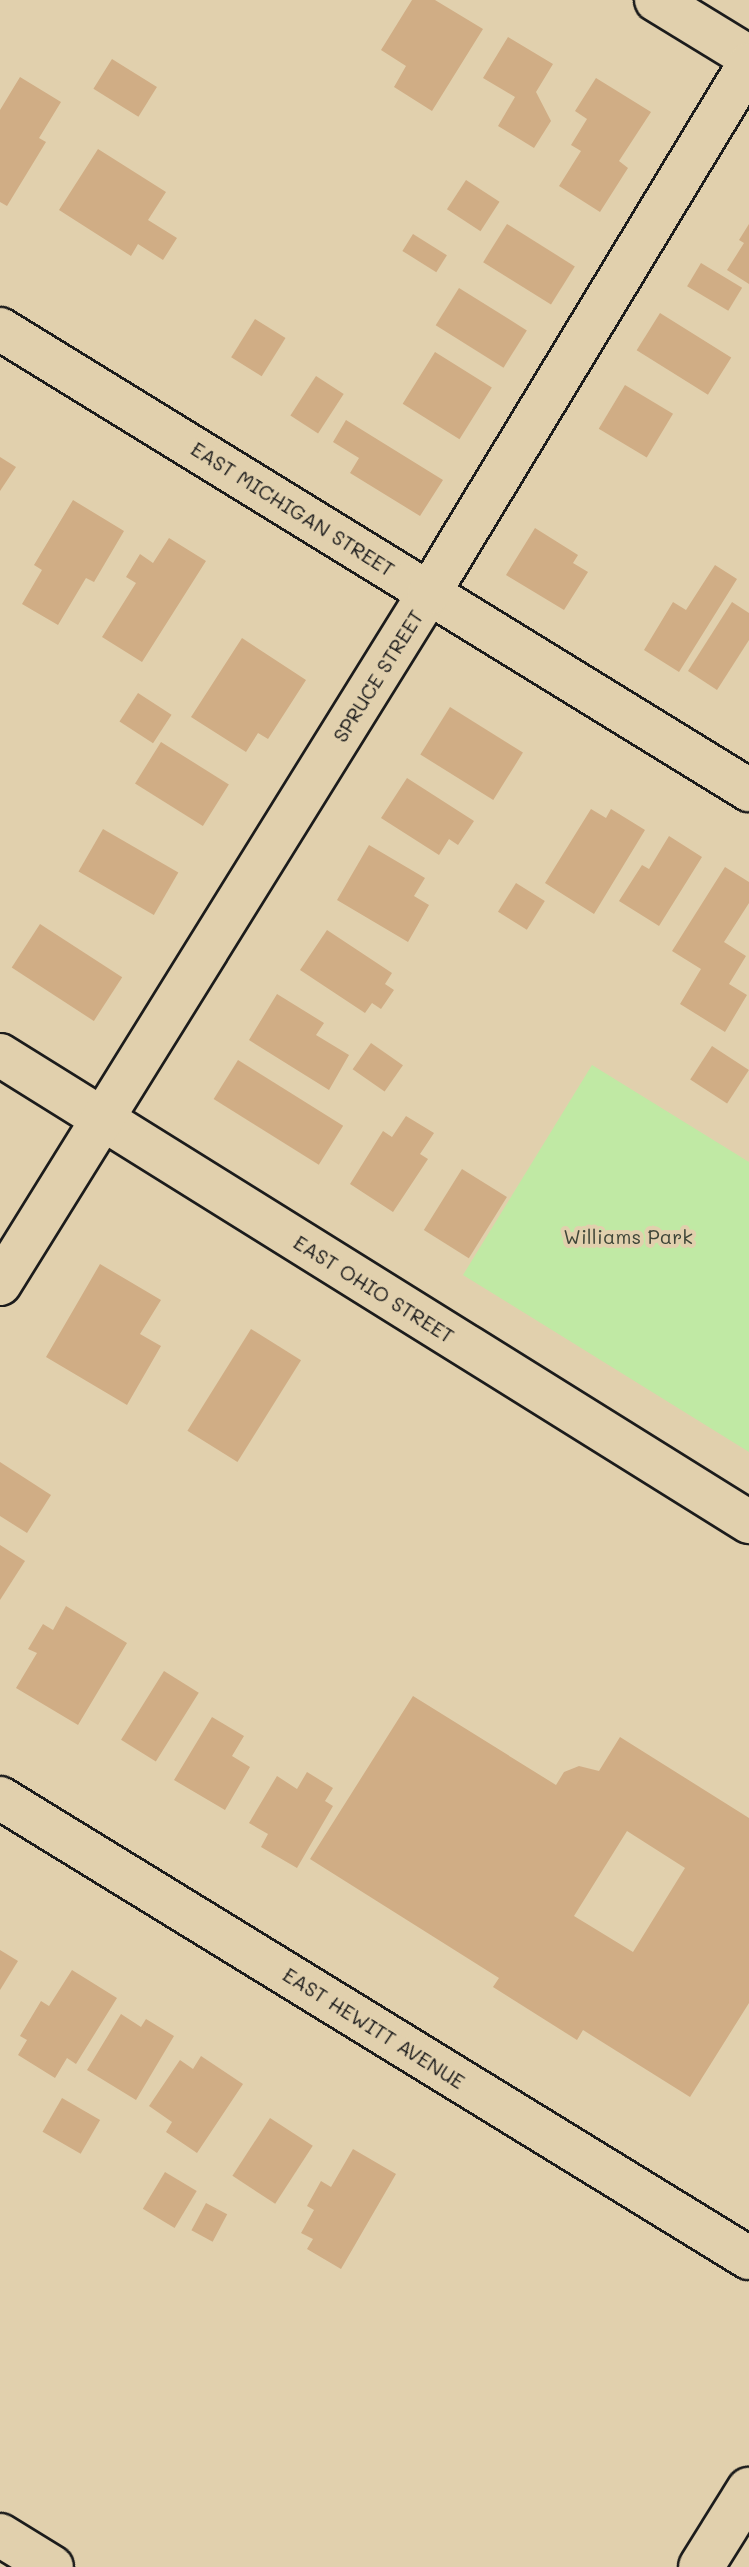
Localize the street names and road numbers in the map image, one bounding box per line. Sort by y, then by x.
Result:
street label: EAST MICHIGAN STREET [187,437,399,581]
street label: SPRUCE STREET [328,606,428,746]
street label: EAST OHIO STREET [289,1230,459,1348]
street label: EAST HEWITT AVENUE [279,1962,469,2094]

